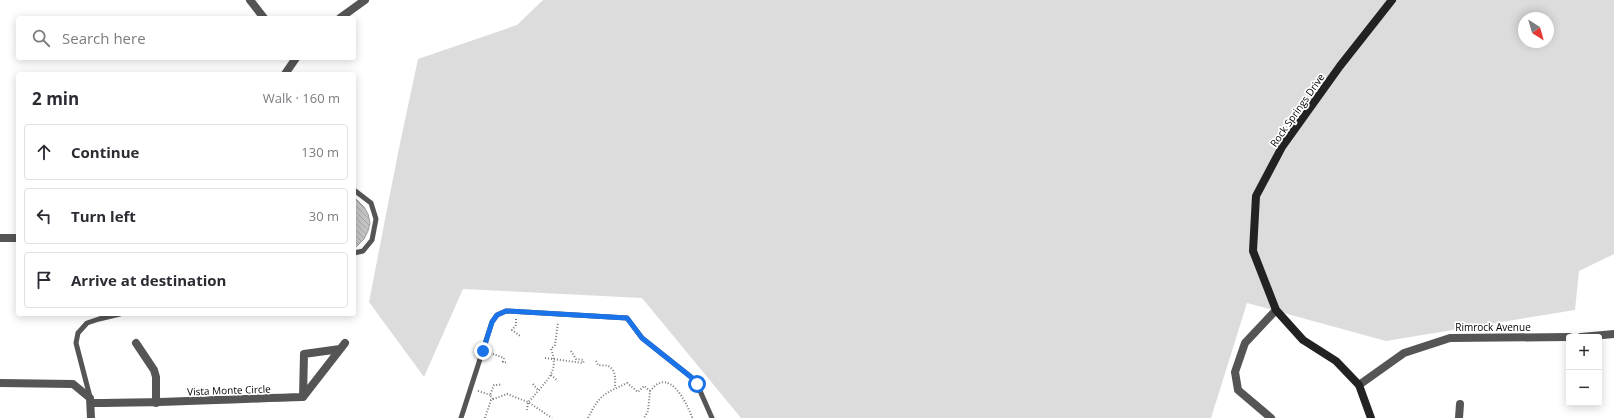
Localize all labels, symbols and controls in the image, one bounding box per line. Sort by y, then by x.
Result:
north arrow [1518,12,1554,48]
search box [16,16,356,60]
icon: search [30,27,52,49]
text: Search here [62,28,146,48]
street label: Rock Springs Drive [1266,70,1328,149]
text: 2 min [32,87,79,110]
text: Walk · 160 m [263,89,340,107]
icon: ahead [33,141,55,163]
text: Continue [71,142,139,162]
text: 130 m [301,143,339,161]
icon: left [33,205,55,227]
text: Turn left [71,206,136,226]
text: 30 m [309,207,339,225]
icon: arrive [33,269,55,291]
text: Arrive at destination [71,270,226,290]
street label: Rimrock Avenue [1455,320,1531,334]
map controls [1566,334,1602,406]
button: + [1566,334,1602,370]
route end [474,342,492,360]
button: − [1566,370,1602,406]
route start [688,375,706,393]
street label: Vista Monte Circle [187,382,271,398]

